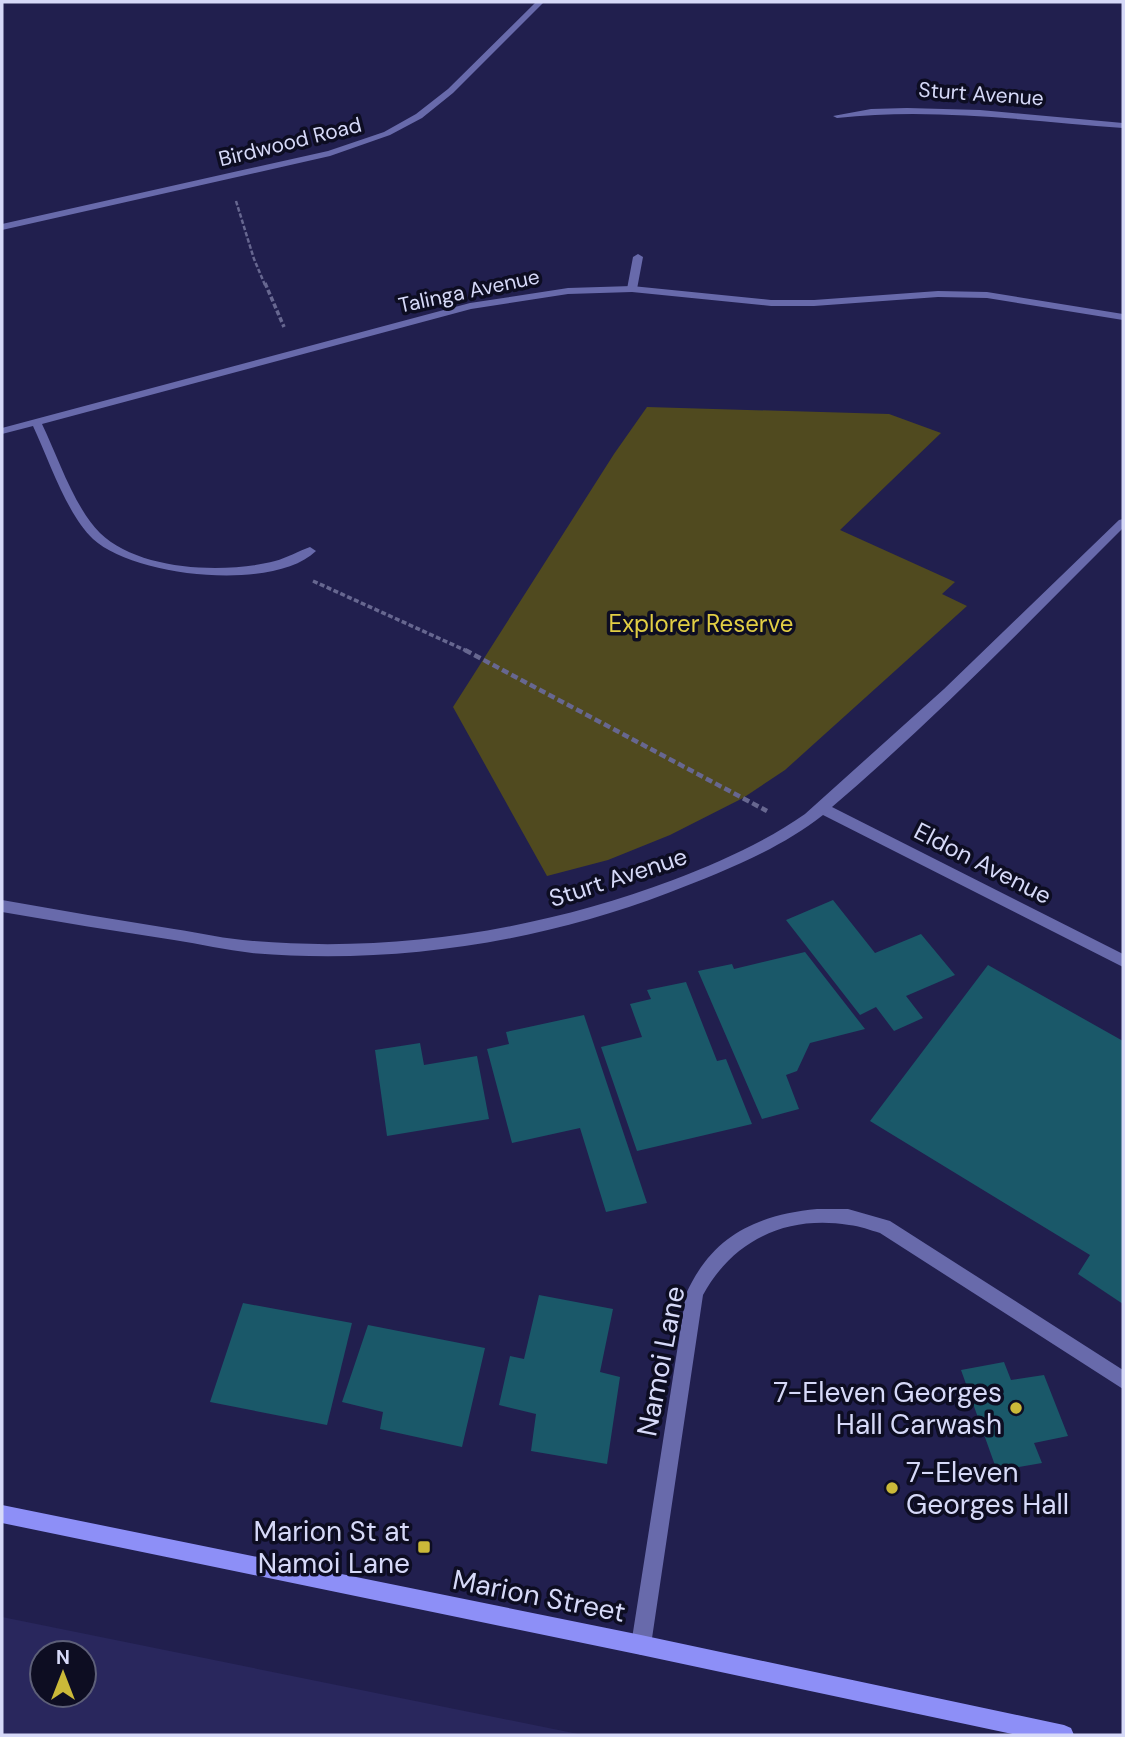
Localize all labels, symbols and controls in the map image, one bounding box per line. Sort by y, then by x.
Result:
street label: Sturt Avenue [917,76,1045,112]
street label: Birdwood Road [216,111,364,173]
street label: Talinga Avenue [396,262,542,320]
park label: Explorer Reserve [609,608,793,639]
street label: Eldon Avenue [909,815,1057,911]
street label: Sturt Avenue [545,840,691,914]
street label: Namoi Lane [628,1283,694,1439]
place label: 7-Eleven Georges Hall Carwash [773,1374,1002,1443]
marker: 7-Eleven Georges Hall Carwash [1008,1400,1024,1416]
place label: 7-Eleven Georges Hall [906,1454,1069,1523]
marker: 7-Eleven Georges Hall [884,1480,900,1496]
place label: Marion St at Namoi Lane [254,1513,410,1582]
marker: Marion St at Namoi Lane [416,1539,432,1555]
street label: Marion Street [449,1561,629,1631]
north arrow [28,1639,98,1709]
text: N [56,1645,70,1670]

